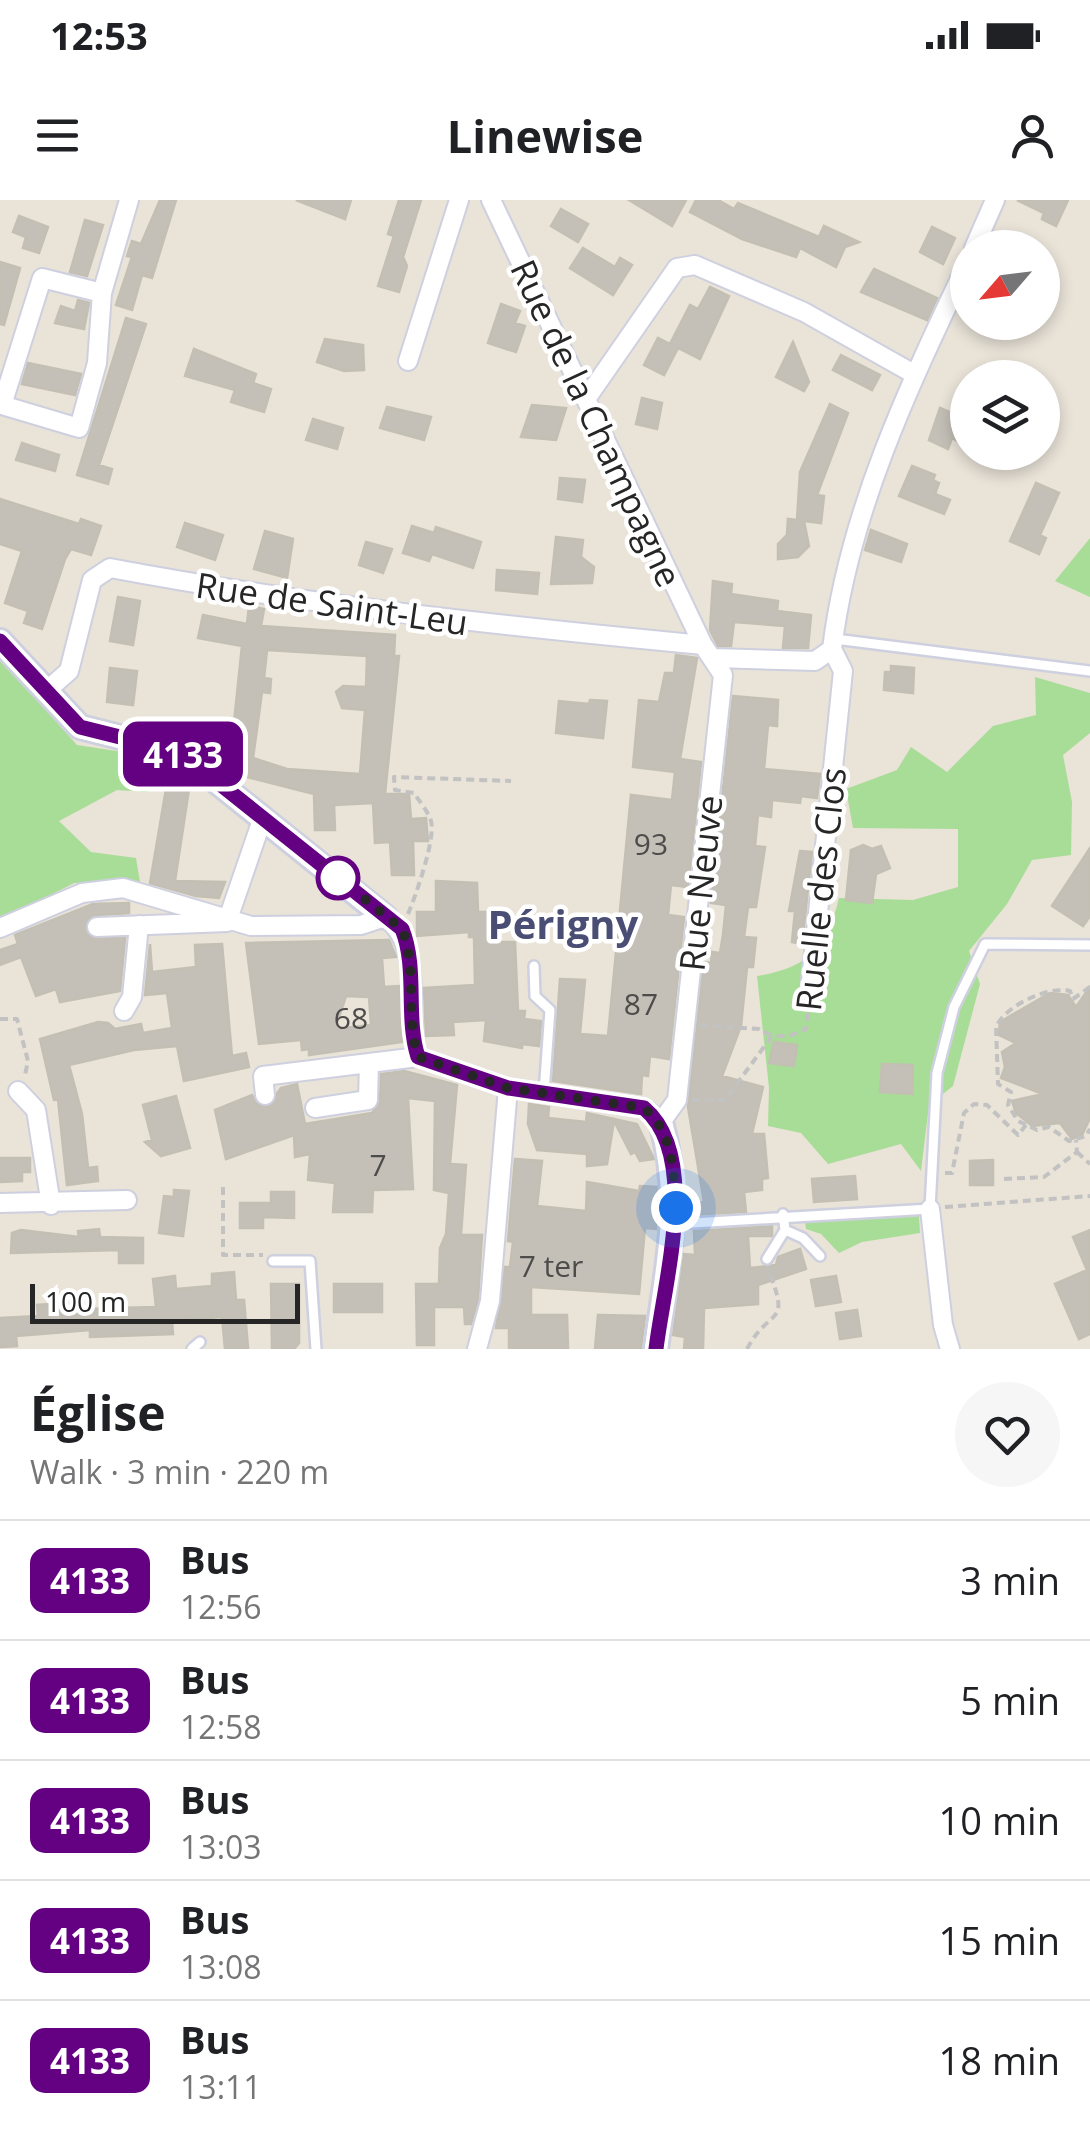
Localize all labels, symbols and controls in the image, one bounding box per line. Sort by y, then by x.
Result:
text: 12:53 [50,9,148,61]
text: Linewise [447,105,643,166]
icon: menu [30,108,85,163]
icon: person [1005,108,1060,163]
north arrow [950,230,1060,340]
map controls [950,230,1060,470]
street label: Rue de la Champagne [501,252,693,594]
button: layers [950,360,1060,470]
street label: Rue de Saint-Leu [193,561,471,645]
line badge: 4133 [113,722,253,786]
text: 4133 [143,731,223,778]
street label: Ruelle des Clos [784,765,856,1013]
street label: Rue Neuve [667,793,733,973]
house number: 93 [634,823,668,864]
unlabelled marker [317,857,359,899]
district label: Périgny [488,896,639,951]
house number: 87 [624,983,658,1024]
house number: 68 [334,997,368,1038]
house number: 7 [369,1144,387,1185]
your location [651,1183,701,1233]
house number: 7 ter [519,1245,583,1286]
scale bar [30,1279,300,1324]
text: 100 m [45,1282,126,1320]
text: Église [30,1380,166,1445]
button: heart [955,1382,1060,1487]
text: Walk · 3 min · 220 m [30,1450,329,1493]
text: Bus [180,1533,249,1585]
text: 3 min [960,1554,1060,1606]
text: 4133 [50,1557,130,1604]
text: 12:56 [180,1585,262,1628]
text: Bus [180,1653,249,1705]
text: 5 min [960,1674,1060,1726]
text: 4133 [50,1677,130,1724]
text: 12:58 [180,1705,262,1748]
text: Bus [180,1773,249,1825]
text: 10 min [939,1794,1060,1846]
text: 4133 [50,1797,130,1844]
text: 13:03 [180,1825,262,1868]
text: Bus [180,1893,249,1945]
text: 15 min [939,1914,1060,1966]
text: 4133 [50,1917,130,1964]
text: 13:08 [180,1945,262,1988]
text: Bus [180,2013,249,2065]
text: 18 min [939,2034,1060,2086]
text: 4133 [50,2037,130,2084]
text: 13:11 [180,2065,262,2108]

